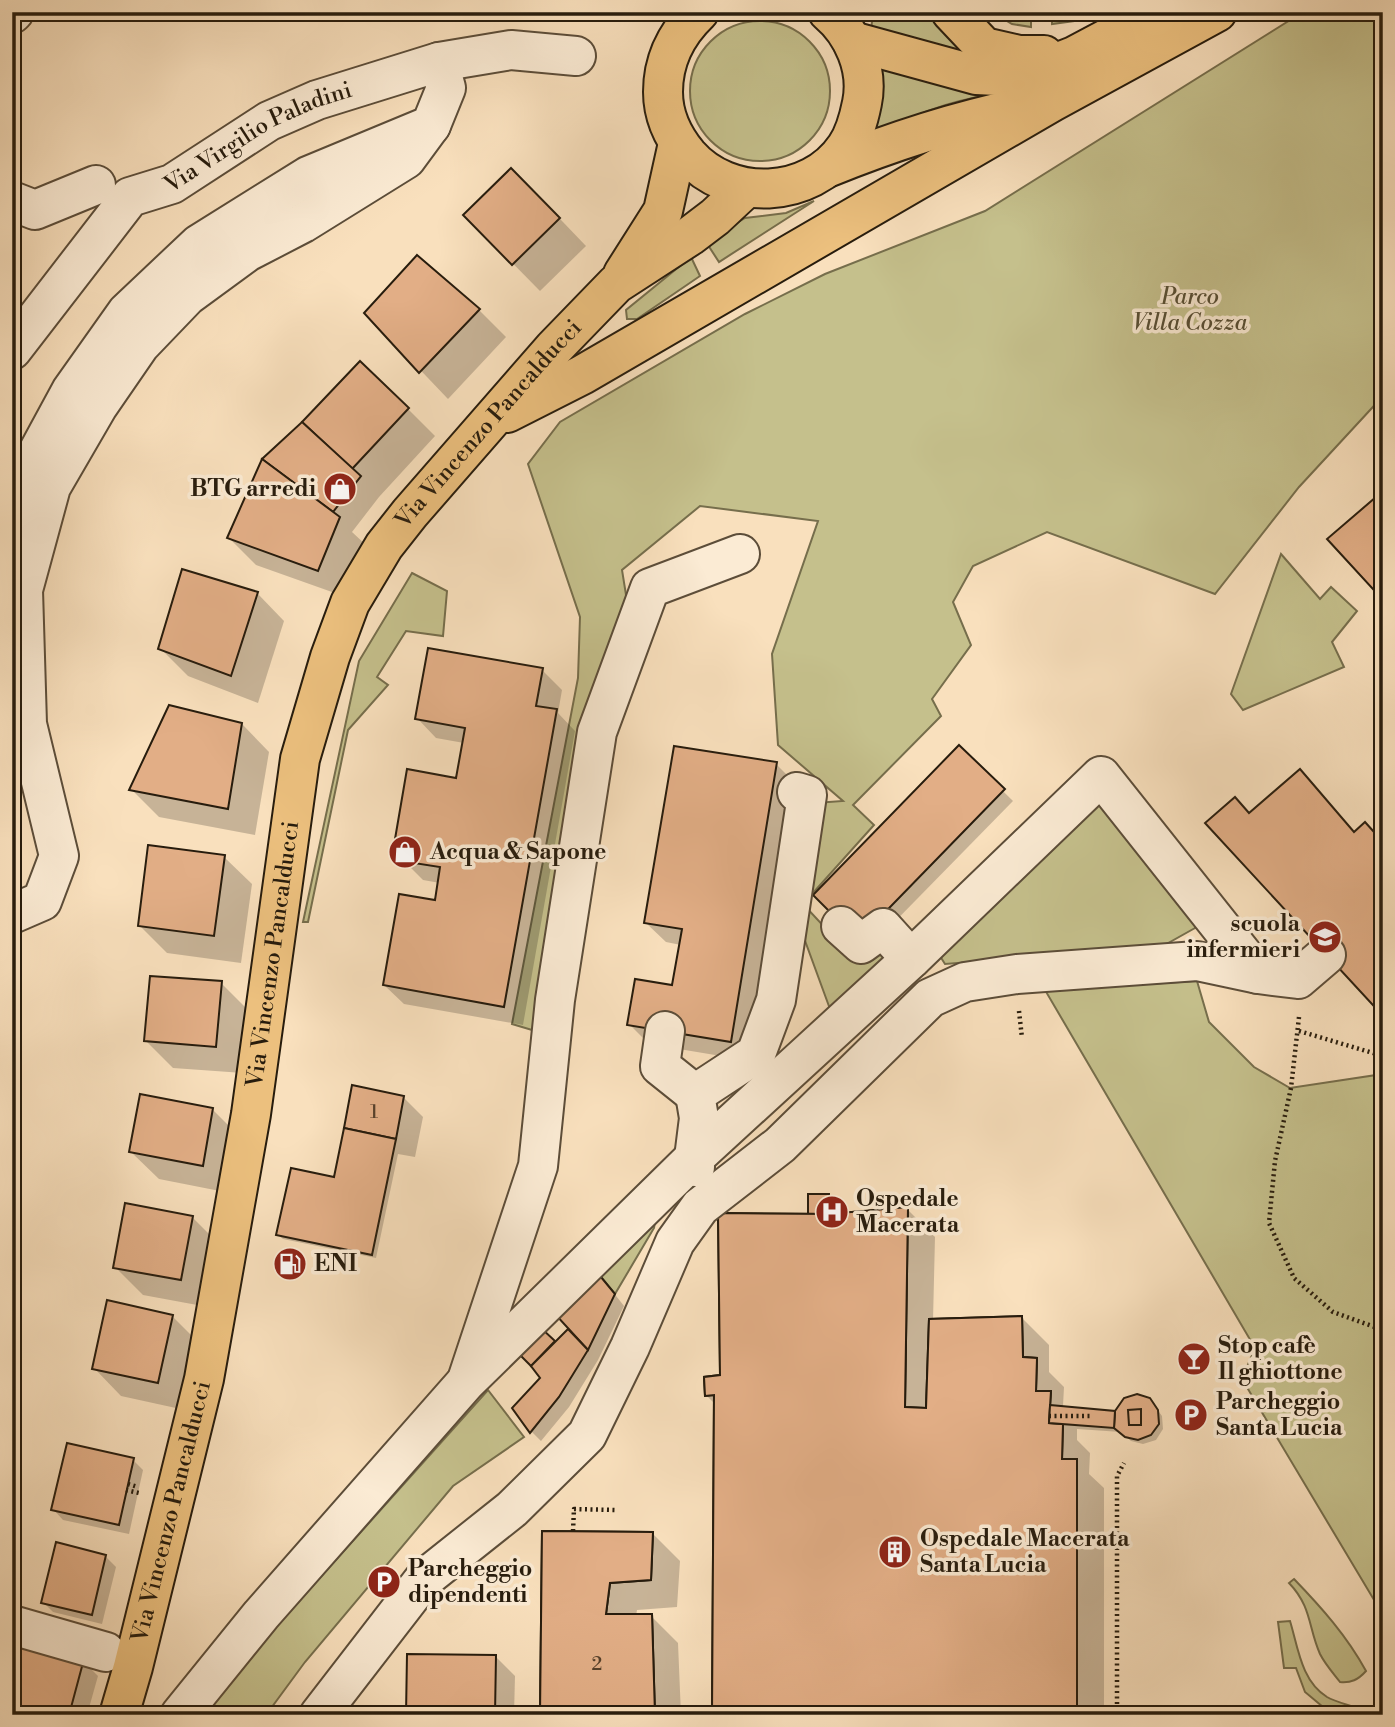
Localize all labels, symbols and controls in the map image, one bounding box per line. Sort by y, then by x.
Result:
street label: Via Virgilio Paladini [158,76,355,200]
park label: Parco Villa Cozza [1133,283,1248,337]
street label: Via Vincenzo Pancalducci [389,314,588,535]
shop icon: BTG arredi [321,470,359,508]
place label: BTG arredi [190,475,316,503]
street label: Via Vincenzo Pancalducci [241,819,305,1090]
shop icon: Acqua & Sapone [386,833,424,871]
place label: Acqua & Sapone [429,838,606,866]
place label: scuola infermieri [1187,910,1301,964]
school or university icon: scuola infermieri [1306,918,1344,956]
house number: 1 [370,1100,378,1124]
place label: Ospedale Macerata [856,1185,960,1239]
hospital icon: Ospedale Macerata [813,1193,851,1231]
fuel station icon: ENI [271,1245,309,1283]
place label: ENI [314,1250,357,1278]
place label: Stop cafè Il ghiottone [1218,1332,1343,1386]
bar icon: Stop cafè Il ghiottone [1175,1340,1213,1378]
street label: Via Vincenzo Pancalducci [125,1378,217,1646]
place label: Parcheggio Santa Lucia [1216,1388,1343,1442]
parking icon: Parcheggio Santa Lucia [1172,1396,1210,1434]
place label: Ospedale Macerata Santa Lucia [920,1525,1130,1579]
building icon: Ospedale Macerata Santa Lucia [876,1533,914,1571]
place label: Parcheggio dipendenti [408,1555,532,1609]
parking icon: Parcheggio dipendenti [365,1563,403,1601]
house number: 2 [592,1652,602,1676]

